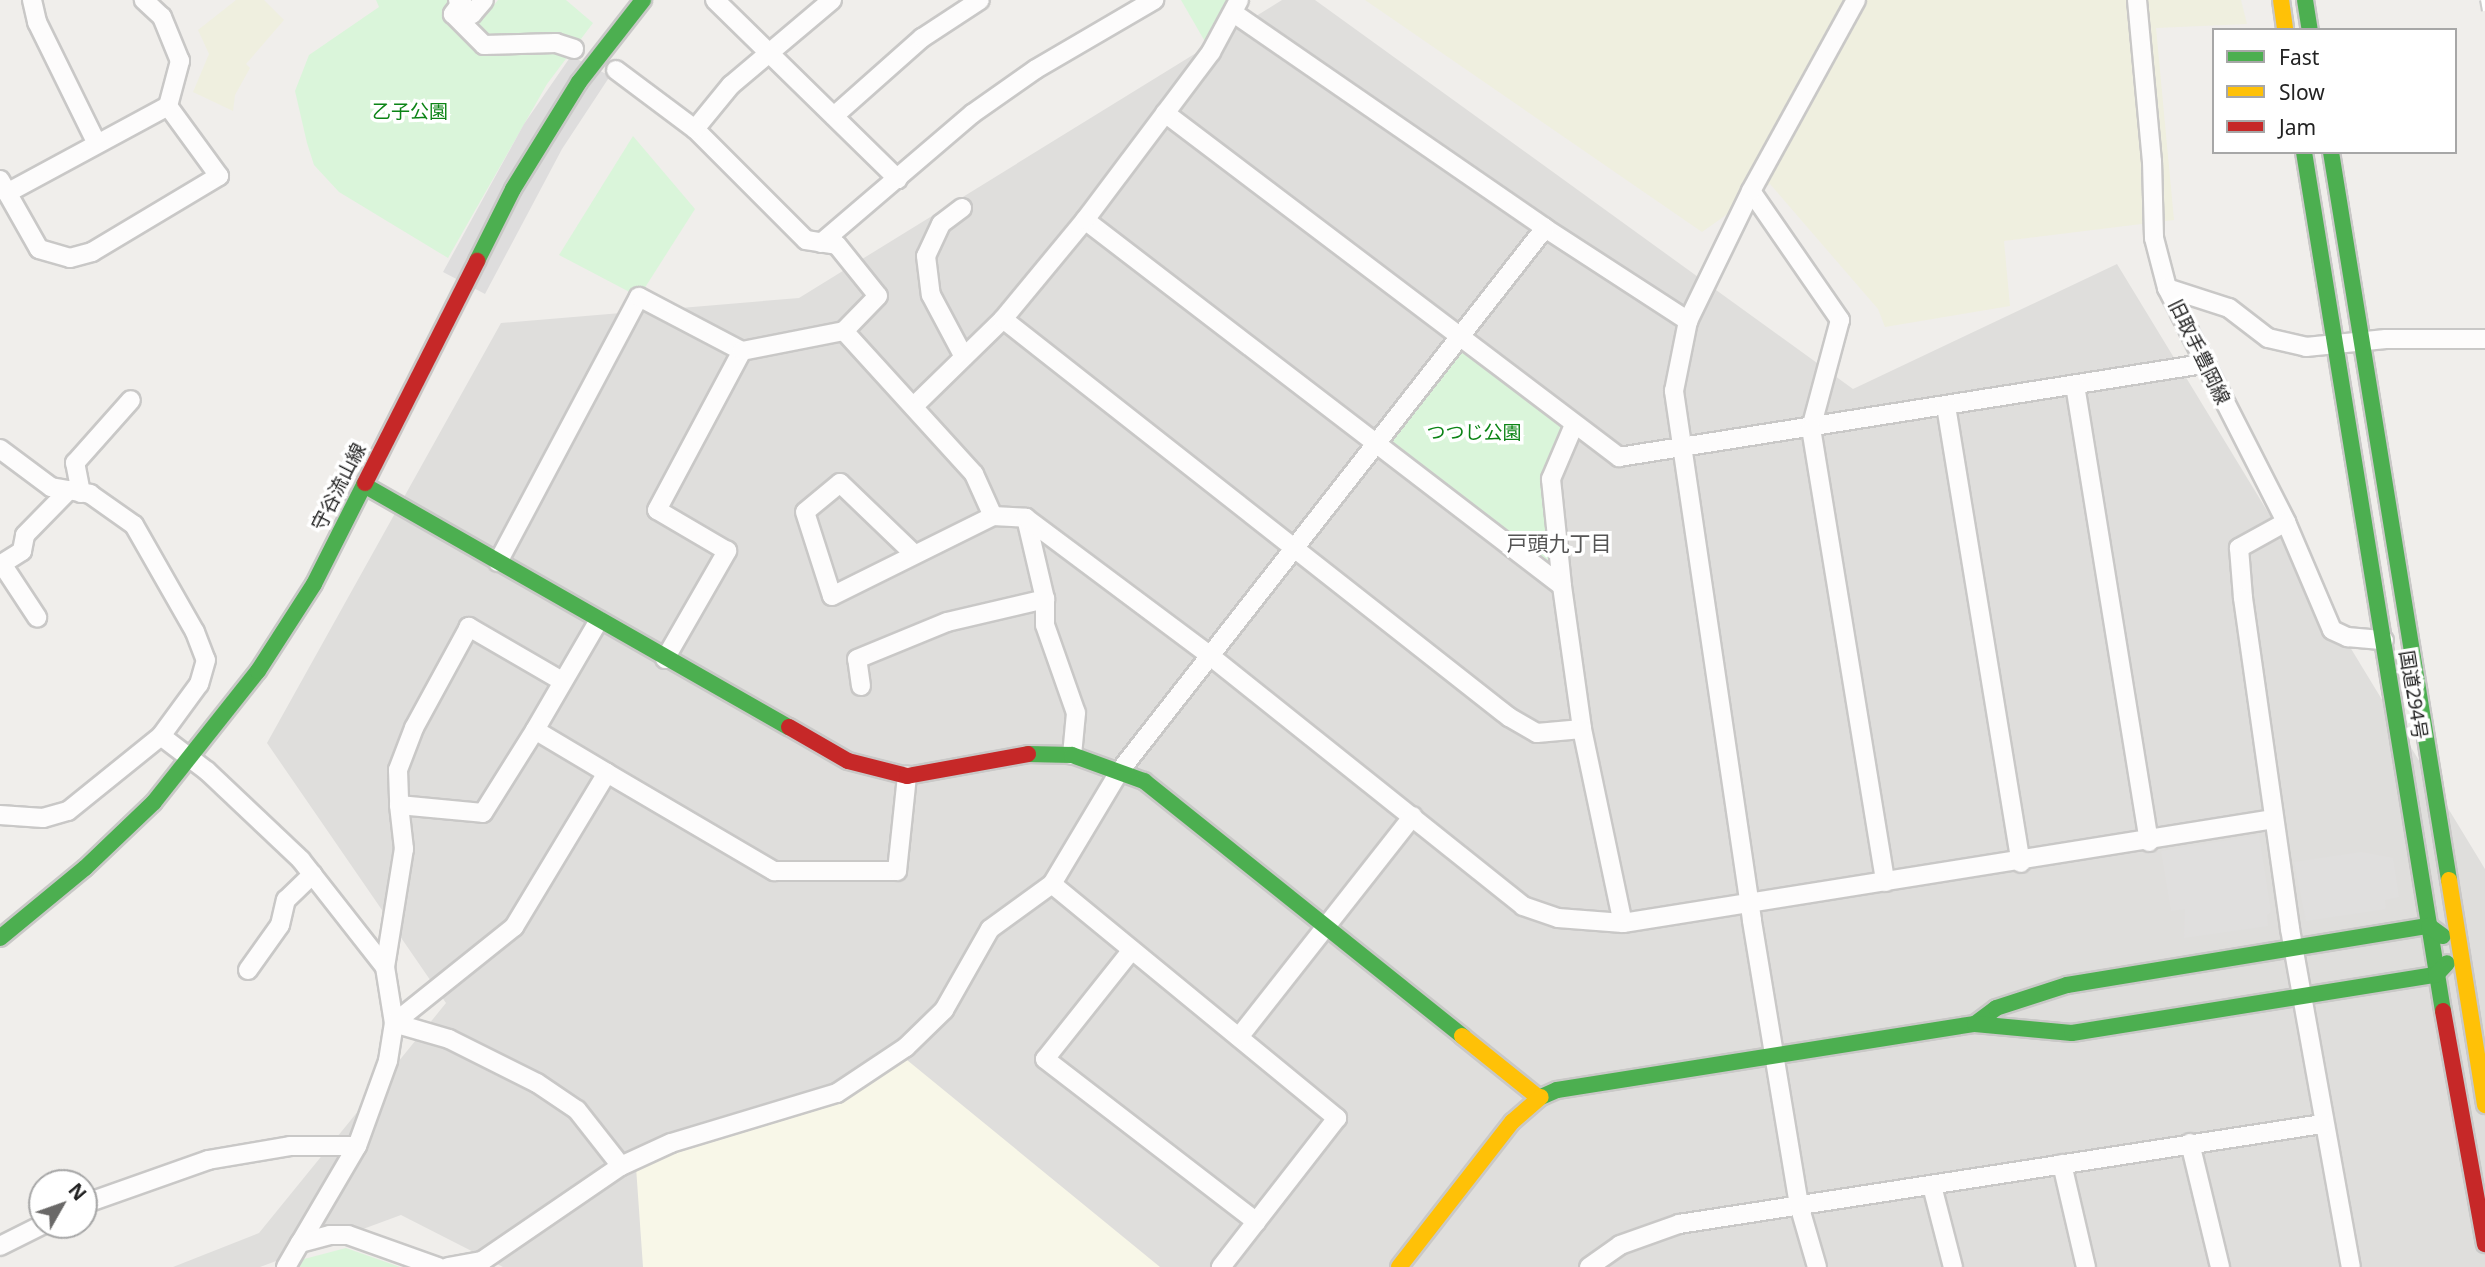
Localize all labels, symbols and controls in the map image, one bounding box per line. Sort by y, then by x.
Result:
legend [2212,28,2457,154]
text: Fast [2279,43,2319,71]
text: Slow [2279,78,2325,106]
park label: 乙子公園 [372,101,448,123]
text: Jam [2279,113,2316,141]
street label: 旧取手豊岡線 [2164,296,2234,408]
park label: つつじ公園 [1427,422,1521,444]
street label: 守谷流山線 [307,440,371,534]
district label: 戸頭九丁目 [1507,530,1611,556]
street label: 国道294号 [2395,649,2431,741]
north arrow [28,1169,98,1239]
text: N [63,1178,92,1206]

